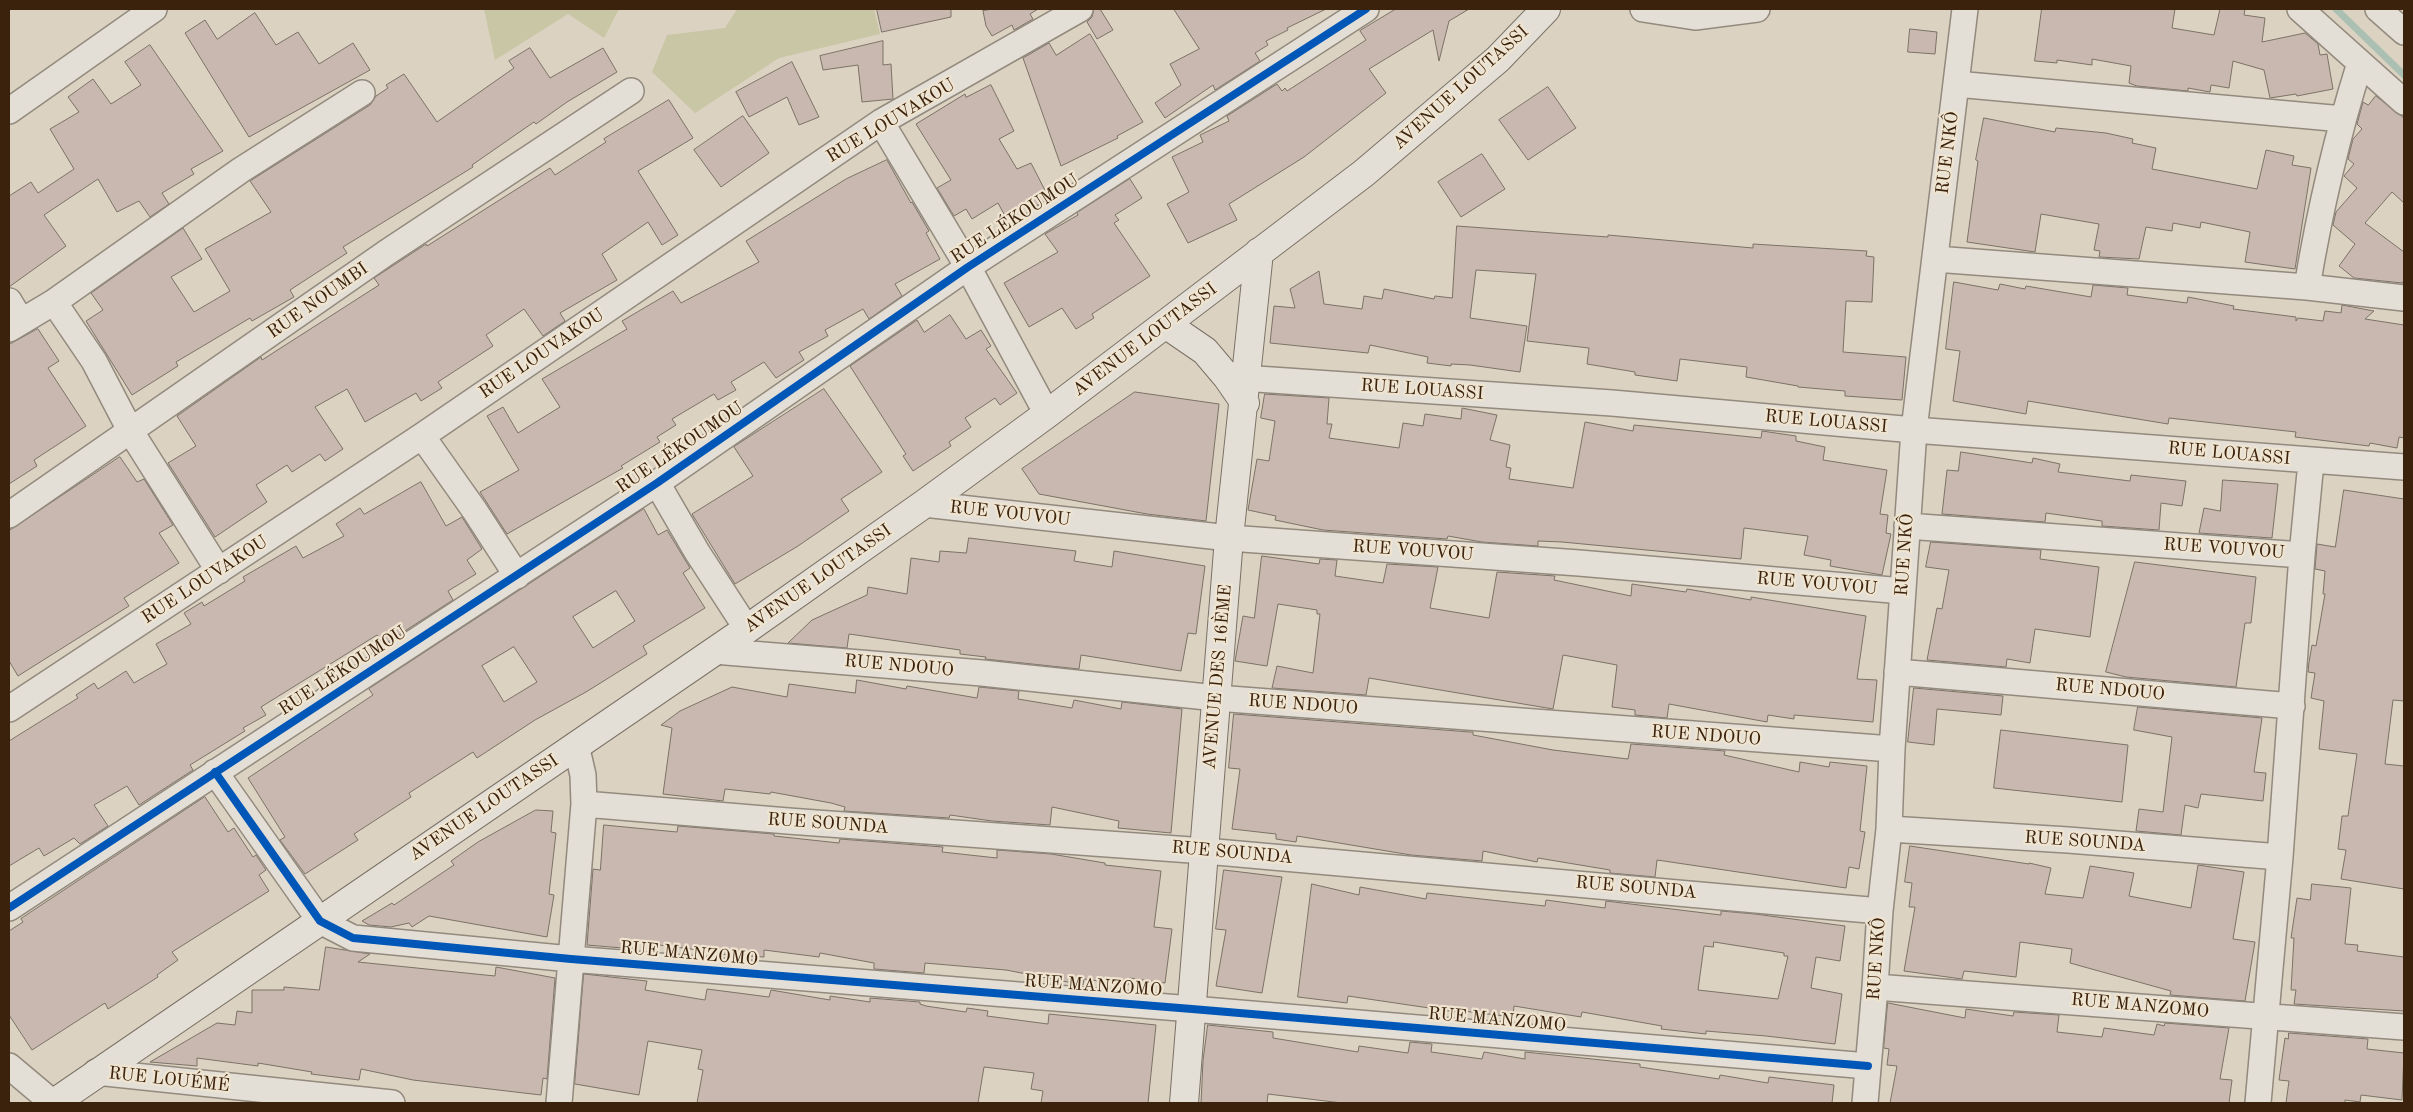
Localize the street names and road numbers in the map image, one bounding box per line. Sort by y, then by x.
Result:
street label: AVENUE LOUTASSI [1389,21,1533,155]
street label: RUE LOUVAKOU [823,74,959,168]
street label: RUE NKÔ [1932,110,1964,196]
street label: RUE LÉKOUMOU [947,170,1083,268]
street label: RUE NOUMBI [263,258,373,344]
street label: AVENUE LOUTASSI [1069,279,1221,401]
street label: RUE LOUVAKOU [475,304,609,404]
street label: RUE LOUASSI [1360,375,1484,405]
street label: RUE LÉKOUMOU [612,398,748,498]
street label: RUE LOUASSI [1764,406,1888,438]
street label: RUE LOUASSI [2167,438,2291,470]
street label: RUE VOUVOU [948,497,1072,531]
street label: RUE NKÔ [1891,513,1919,597]
street label: AVENUE LOUTASSI [740,520,896,638]
street label: RUE LOUVAKOU [138,531,272,629]
street label: RUE VOUVOU [2163,534,2285,564]
street label: RUE VOUVOU [1352,536,1474,566]
street label: RUE VOUVOU [1756,568,1878,600]
street label: AVENUE DES 16ÈME [1199,583,1237,771]
street label: RUE LÉKOUMOU [275,622,411,720]
street label: RUE NDOUO [843,650,955,682]
street label: RUE NDOUO [2054,674,2166,706]
street label: RUE NDOUO [1247,690,1359,720]
street label: RUE NDOUO [1650,721,1762,751]
street label: AVENUE LOUTASSI [405,750,563,866]
street label: RUE SOUNDA [767,809,889,839]
street label: RUE SOUNDA [2024,827,2146,857]
street label: RUE SOUNDA [1171,837,1293,869]
street label: RUE SOUNDA [1575,872,1697,904]
street label: RUE NKÔ [1863,917,1891,1001]
street label: RUE MANZOMO [619,937,759,971]
street label: RUE MANZOMO [1023,970,1163,1002]
street label: RUE MANZOMO [2070,989,2210,1023]
street label: RUE MANZOMO [1427,1003,1567,1037]
street label: RUE LOUÉMÉ [107,1063,231,1097]

